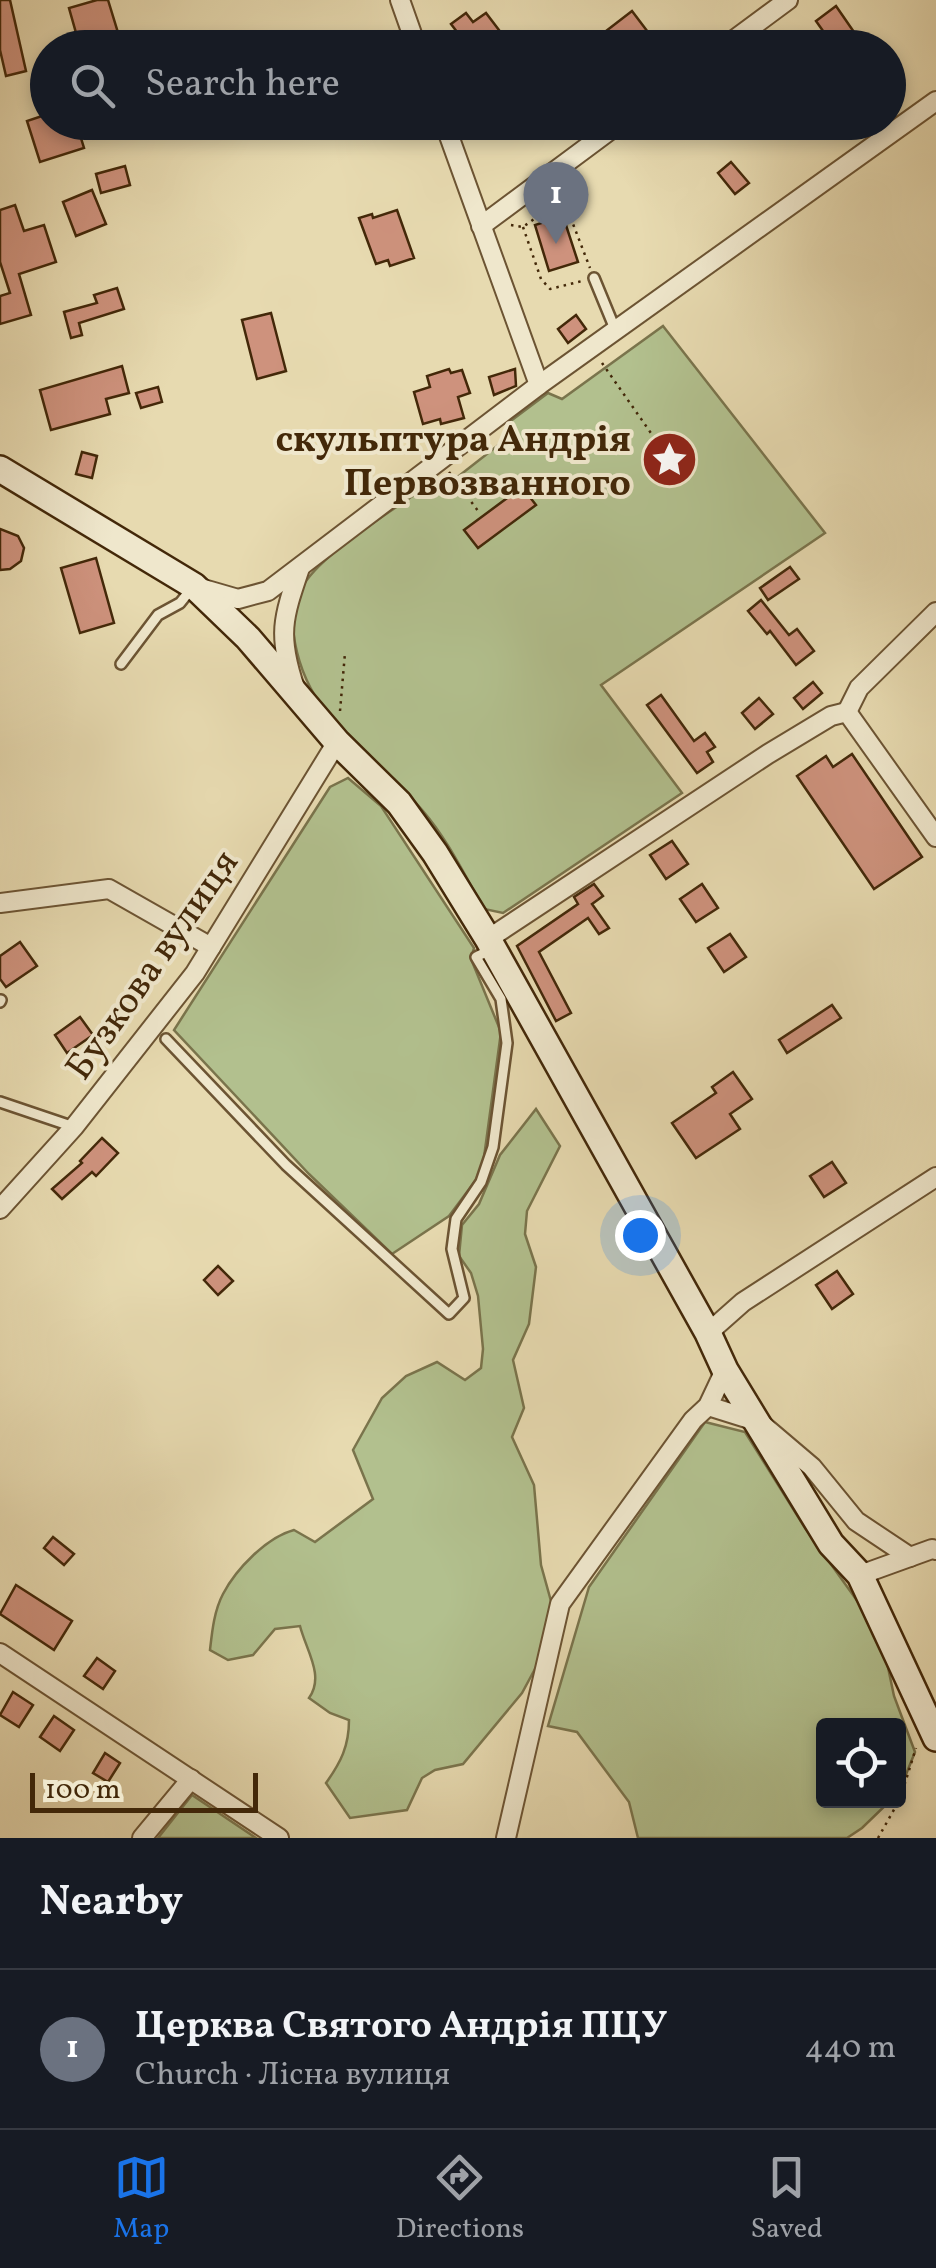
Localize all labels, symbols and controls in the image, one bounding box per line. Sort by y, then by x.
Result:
search box [30,30,906,140]
icon: search [65,58,120,113]
text: Search here [145,59,340,112]
pin: 1 [524,162,588,244]
place label: скульптура Андрія Первозванного [275,415,631,512]
place icon: скульптура Андрія Первозванного [640,430,700,490]
street label: Бузкова вулиця [55,840,253,1092]
your location [615,1210,666,1261]
map controls [816,1718,906,1808]
button: locate [816,1718,906,1808]
scale bar [30,1768,258,1812]
text: 100 m [45,1771,120,1810]
text: Nearby [40,1874,183,1933]
text: Церква Святого Андрія ПЦУ [135,2001,667,2054]
text: 1 [66,2027,79,2071]
text: 440 m [804,2027,896,2071]
text: Church · Лісна вулиця [135,2054,450,2098]
tab: Map [113,2150,169,2249]
tab: Directions [396,2150,524,2249]
tab: Saved [751,2150,823,2249]

